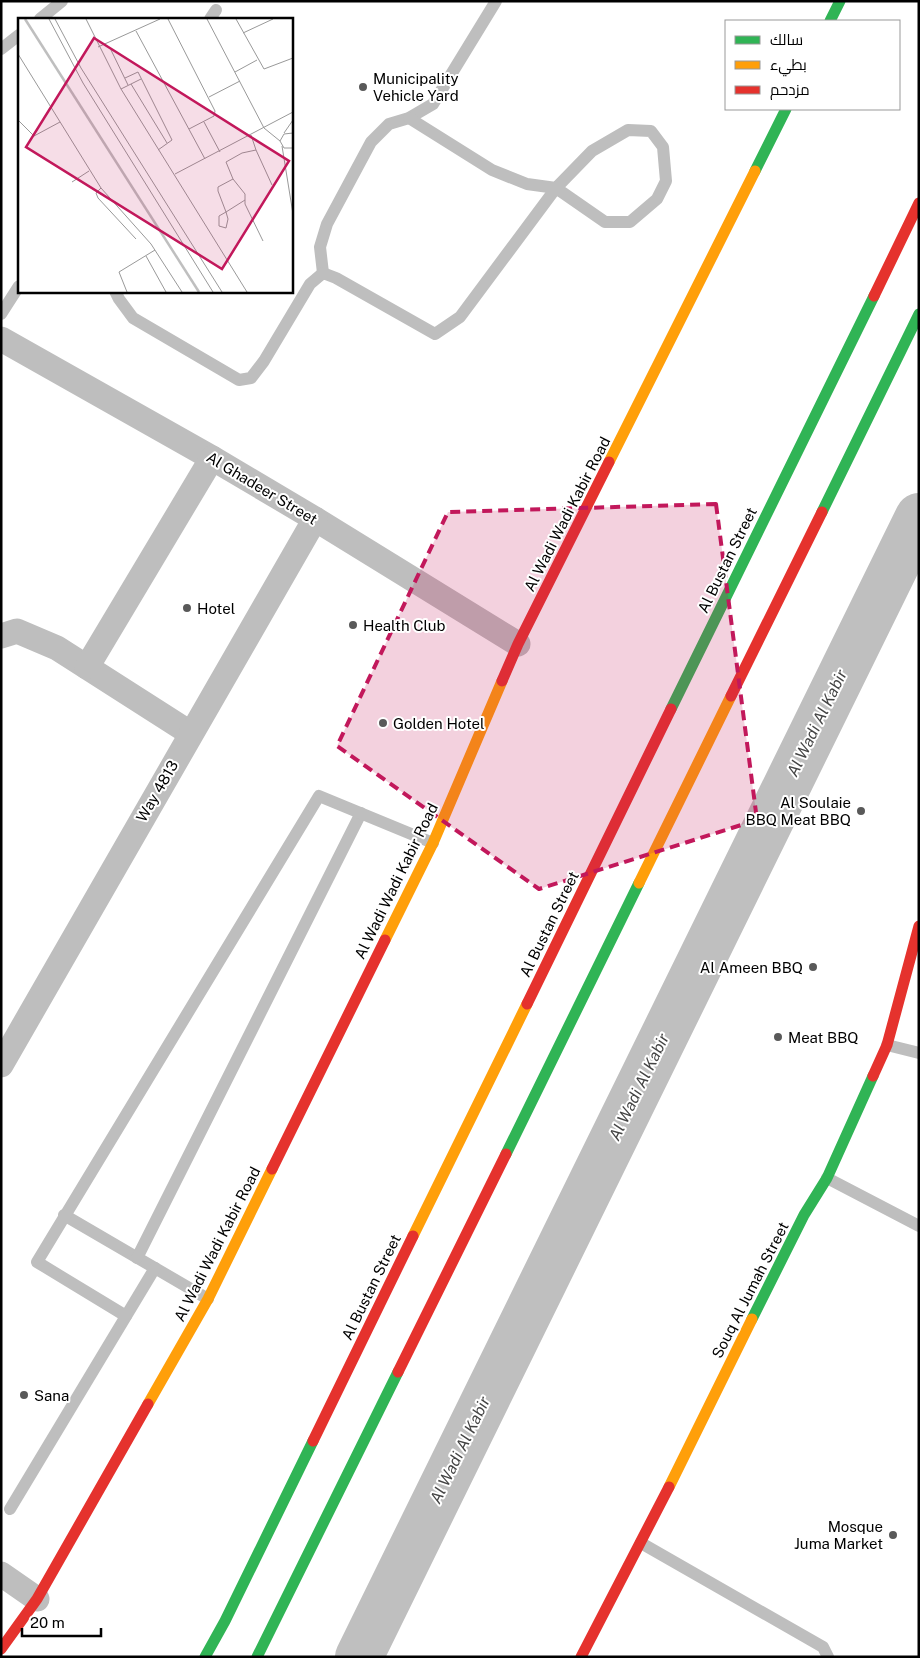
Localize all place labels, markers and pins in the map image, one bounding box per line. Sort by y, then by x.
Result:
place label: Municipality Vehicle Yard [373,70,459,104]
marker: Municipality Vehicle Yard [357,81,369,93]
place label: Hotel [197,600,235,617]
marker: Hotel [181,602,193,614]
place label: Health Club [363,617,446,634]
marker: Health Club [347,619,359,631]
place label: Golden Hotel [393,715,485,732]
marker: Golden Hotel [377,717,389,729]
place label: Al Soulaie BBQ Meat BBQ [746,794,851,828]
marker: Al Soulaie BBQ Meat BBQ [855,805,867,817]
place label: Al Ameen BBQ [700,959,803,976]
marker: Al Ameen BBQ [807,961,819,973]
place label: Meat BBQ [788,1029,858,1046]
marker: Meat BBQ [772,1031,784,1043]
place label: Sana [34,1387,69,1404]
marker: Sana [18,1389,30,1401]
place label: Mosque Juma Market [794,1518,883,1552]
marker: Mosque Juma Market [887,1529,899,1541]

